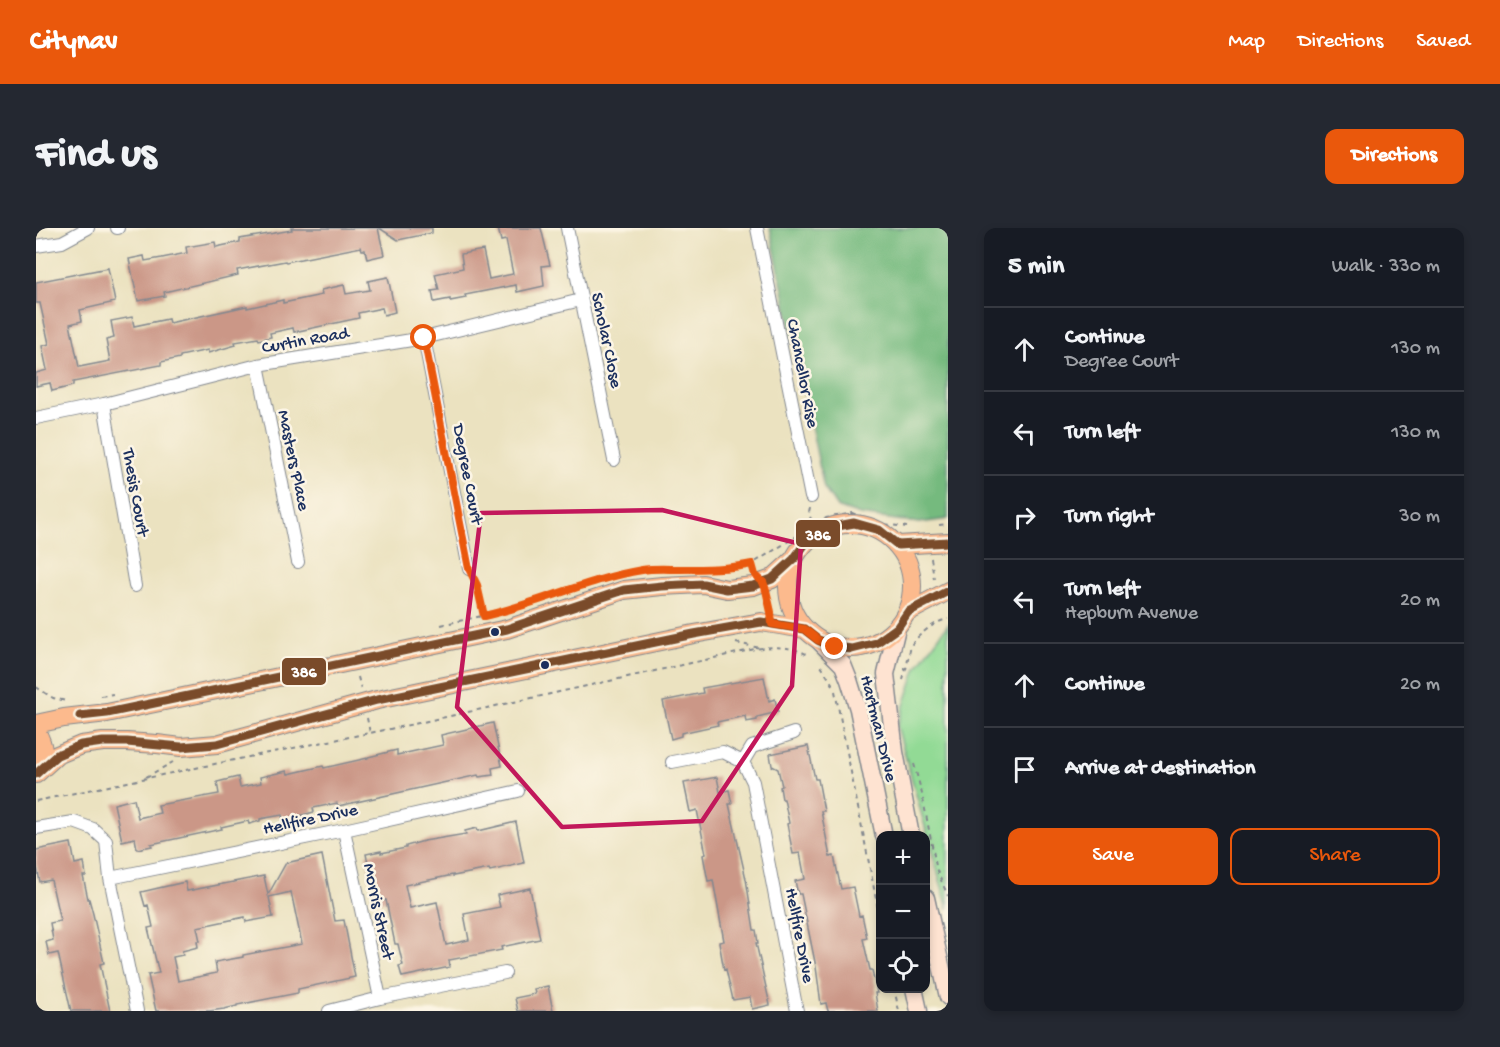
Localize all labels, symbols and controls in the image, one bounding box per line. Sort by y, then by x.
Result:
text: Citynav [30,26,118,59]
text: Map [1228,30,1265,55]
text: Directions [1298,30,1383,55]
text: Saved [1416,30,1470,55]
button: Directions [1325,129,1464,184]
text: Find us [36,132,156,181]
text: 5 min [1008,252,1064,283]
text: Walk · 330 m [1332,256,1440,279]
street label: Scholar Close [585,291,626,391]
street label: Chancellor Rise [781,317,823,430]
street label: Curtin Road [260,323,352,359]
route start [410,324,436,350]
text: Continue [1065,325,1145,351]
icon: ahead [1008,333,1041,366]
text: 130 m [1391,338,1440,361]
text: Degree Court [1065,351,1178,374]
street label: Masters Place [272,408,314,513]
icon: left [1008,417,1041,450]
text: Turn left [1065,420,1139,446]
street label: Degree Court [446,422,487,528]
text: 130 m [1391,422,1440,445]
street label: Thesis Court [116,446,153,539]
icon: right [1008,501,1041,534]
text: Turn right [1065,504,1153,530]
text: 30 m [1399,506,1440,529]
line badge: 386 [795,519,841,548]
text: 386 [804,528,831,547]
text: Turn left [1065,577,1139,603]
icon: left [1008,585,1041,618]
text: 20 m [1400,590,1440,613]
text: Hepburn Avenue [1065,603,1198,626]
unlabelled marker [489,626,501,638]
route end [821,633,847,659]
line badge: 386 [281,657,327,686]
unlabelled marker [539,659,551,671]
text: 386 [290,665,317,684]
icon: ahead [1008,669,1041,702]
text: Continue [1065,672,1145,698]
street label: Hartman Drive [854,673,901,785]
text: 20 m [1400,674,1440,697]
icon: arrive [1008,753,1041,786]
text: Arrive at destination [1065,756,1255,782]
street label: Hellfire Drive [261,800,360,841]
button: Save [1008,828,1218,885]
button: Share [1230,828,1440,885]
map controls [876,831,930,993]
button: + [876,831,930,885]
street label: Morris Street [357,862,398,963]
button: − [876,885,930,939]
street label: Hellfire Drive [779,886,818,985]
button: locate [876,939,930,993]

